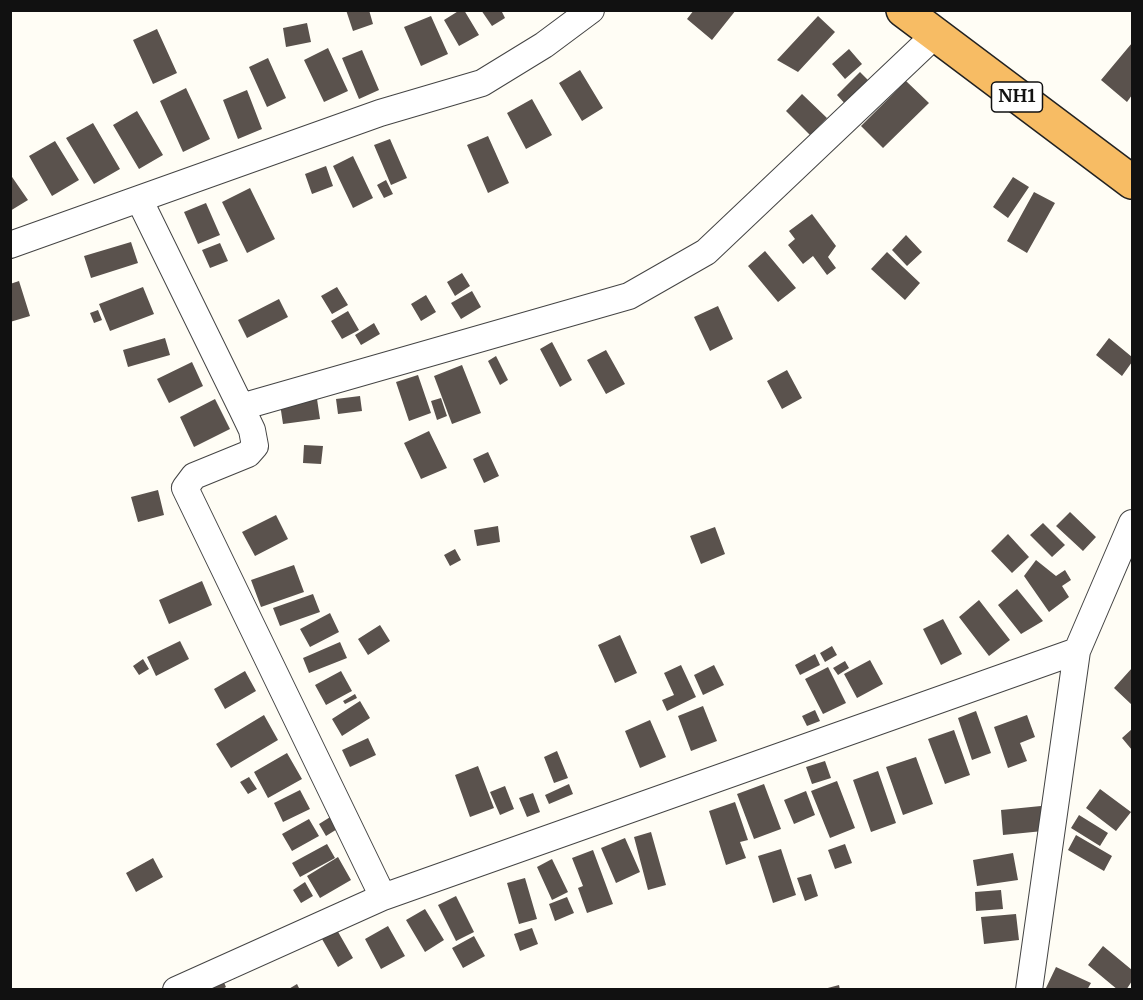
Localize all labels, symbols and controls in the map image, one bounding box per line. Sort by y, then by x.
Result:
road number: NH1 [992,82,1042,112]

